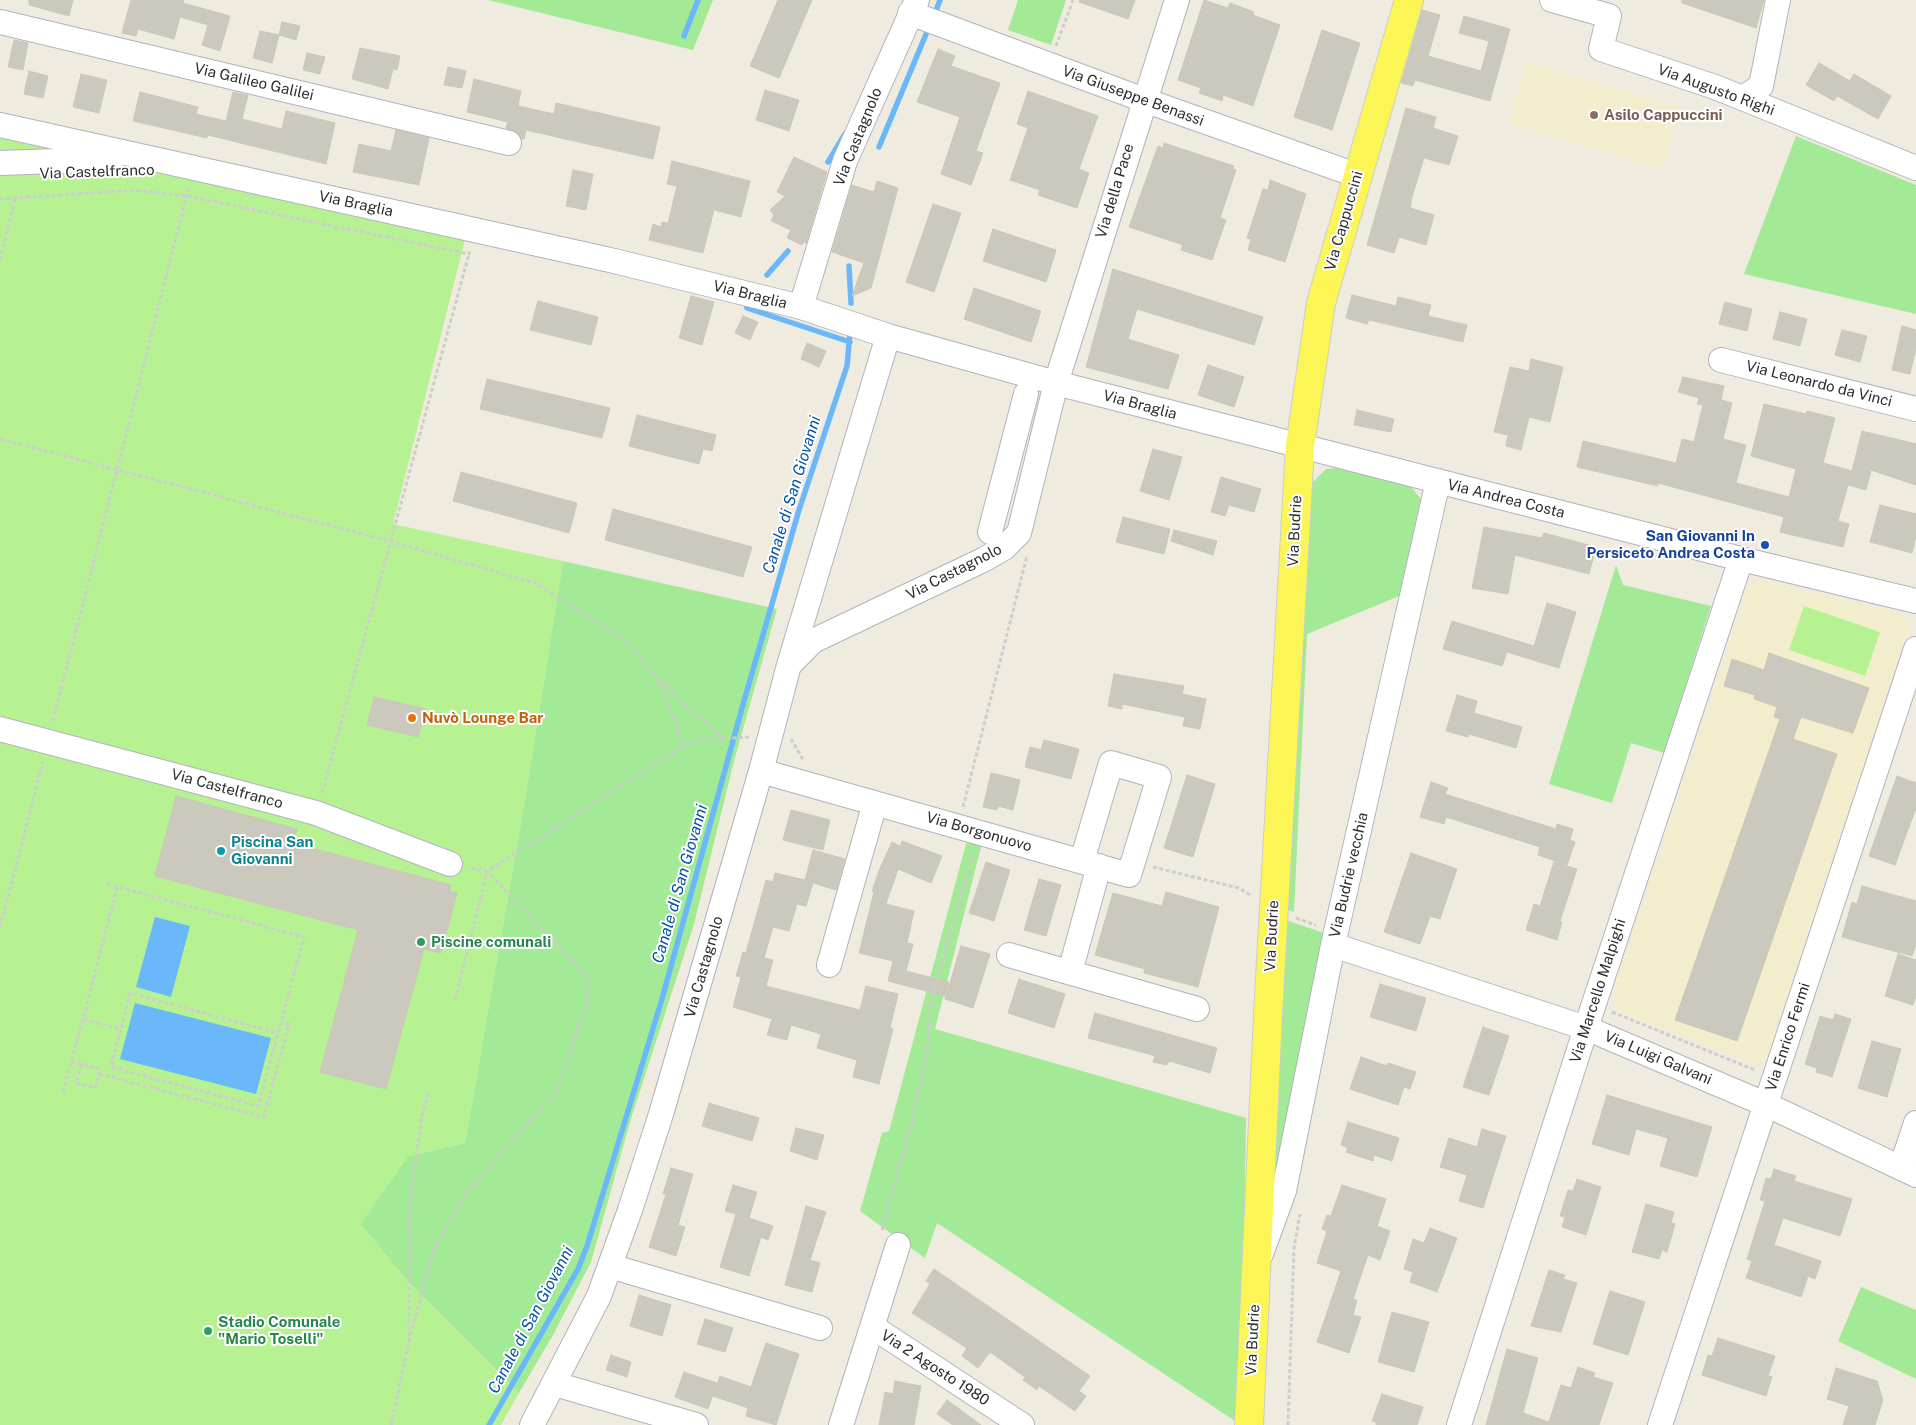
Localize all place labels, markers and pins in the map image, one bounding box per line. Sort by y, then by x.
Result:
place label: Asilo Cappuccini [1604,106,1723,124]
marker: Asilo Cappuccini [1588,109,1600,121]
place label: San Giovanni In Persiceto Andrea Costa [1587,527,1755,562]
marker: San Giovanni In Persiceto Andrea Costa [1759,539,1771,551]
place label: Nuvò Lounge Bar [422,709,543,727]
marker: Nuvò Lounge Bar [406,712,418,724]
place label: Piscina San Giovanni [231,833,313,868]
marker: Piscina San Giovanni [215,845,227,857]
place label: Piscine comunali [431,933,551,951]
marker: Piscine comunali [415,936,427,948]
place label: Stadio Comunale "Mario Toselli" [218,1313,340,1348]
marker: Stadio Comunale "Mario Toselli" [202,1325,214,1337]

